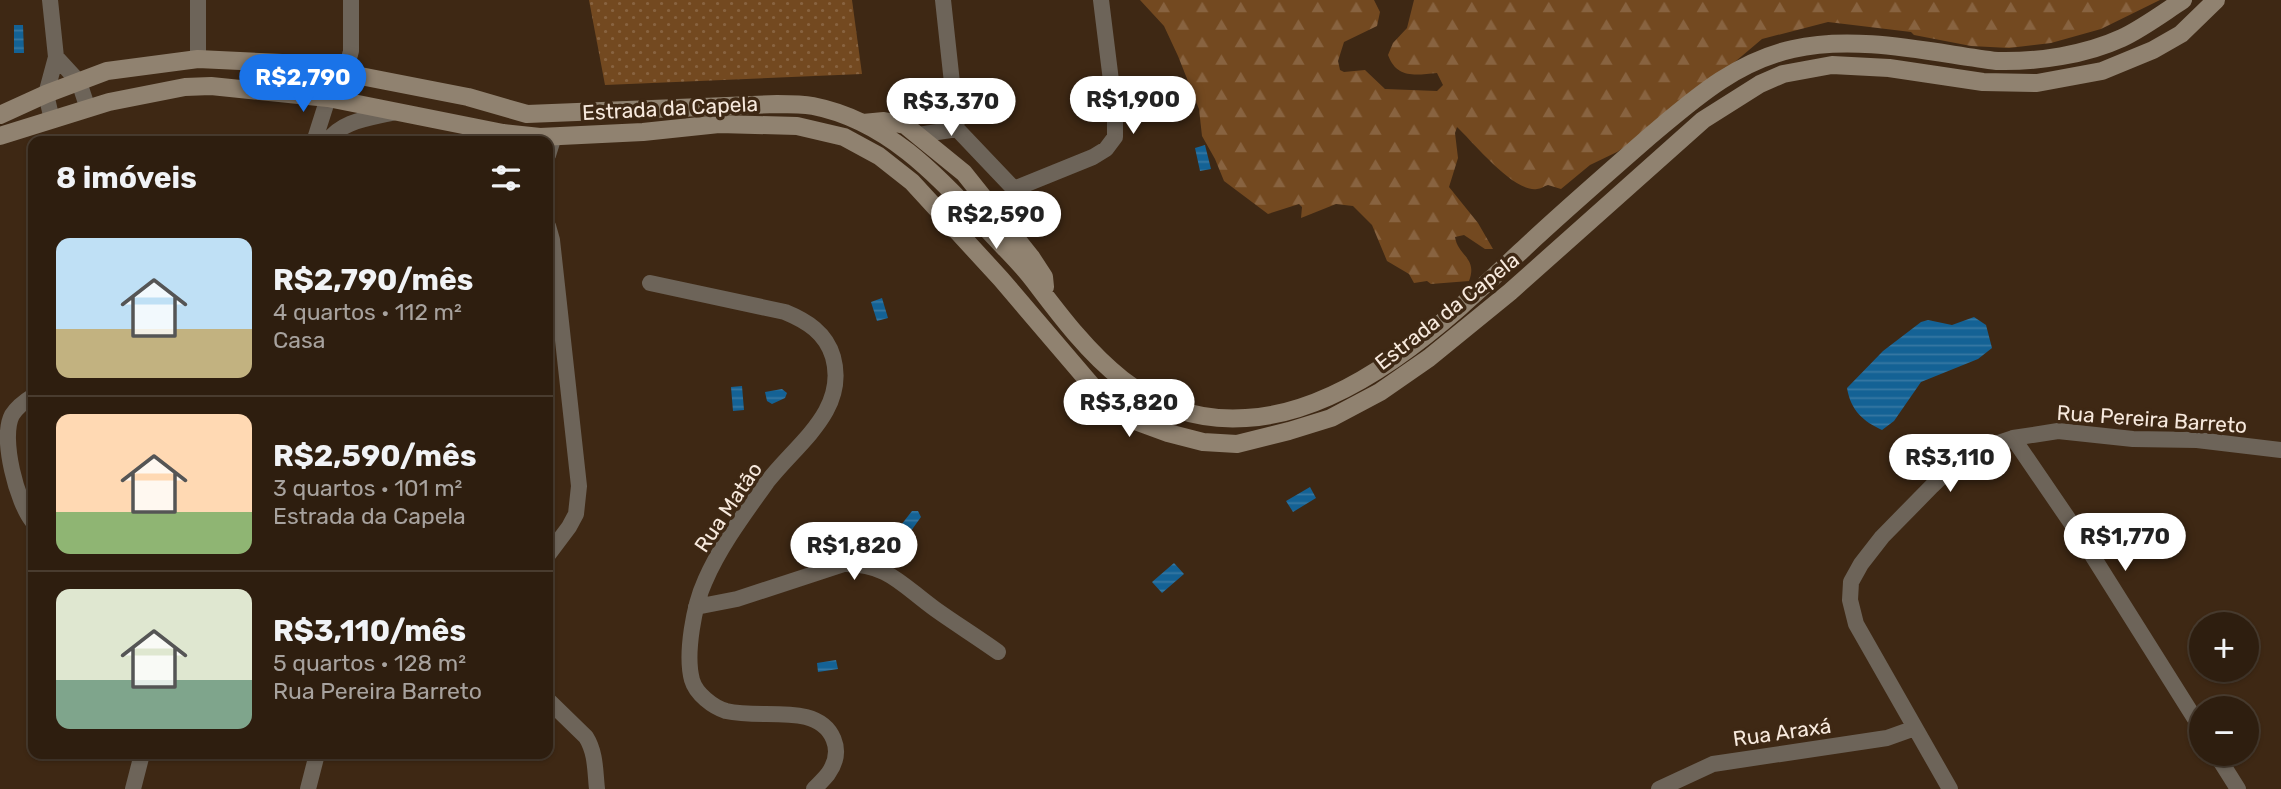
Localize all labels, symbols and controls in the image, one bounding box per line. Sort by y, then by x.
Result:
pin: R$2,790 [238,54,368,114]
text: R$2,790 [255,63,351,91]
pin: R$1,900 [1068,76,1198,136]
pin: R$3,370 [886,78,1016,138]
text: R$1,900 [1086,85,1180,113]
text: R$3,370 [903,87,999,115]
street label: Estrada da Capela [581,91,759,125]
icon: filters [487,159,525,197]
text: 8 imóveis [56,160,197,196]
pin: R$2,590 [931,191,1061,251]
text: R$2,590 [947,200,1045,228]
street label: Estrada da Capela [1370,247,1524,375]
text: R$2,790/mês [273,262,473,298]
icon: home [112,266,196,350]
text: 4 quartos · 112 m² [273,298,462,326]
text: Casa [273,326,325,354]
pin: R$3,820 [1064,380,1194,439]
text: R$3,820 [1080,388,1178,416]
street label: Rua Pereira Barreto [2056,400,2248,438]
pin: R$3,110 [1885,434,2015,494]
text: R$2,590/mês [273,438,477,474]
icon: home [112,442,196,526]
text: R$3,110 [1905,443,1995,471]
street label: Rua Matão [689,457,767,557]
text: 3 quartos · 101 m² [273,474,462,502]
text: Estrada da Capela [273,502,466,530]
pin: R$1,770 [2060,514,2190,573]
pin: R$1,820 [789,522,919,582]
text: R$1,770 [2080,522,2170,550]
text: R$1,820 [806,531,902,559]
map controls [2189,612,2259,766]
button: + [2189,612,2259,682]
text: R$3,110/mês [273,613,466,649]
icon: home [112,617,196,701]
text: 5 quartos · 128 m² [273,649,466,677]
text: Rua Pereira Barreto [273,677,482,705]
button: − [2189,696,2259,766]
street label: Rua Araxá [1731,713,1833,751]

